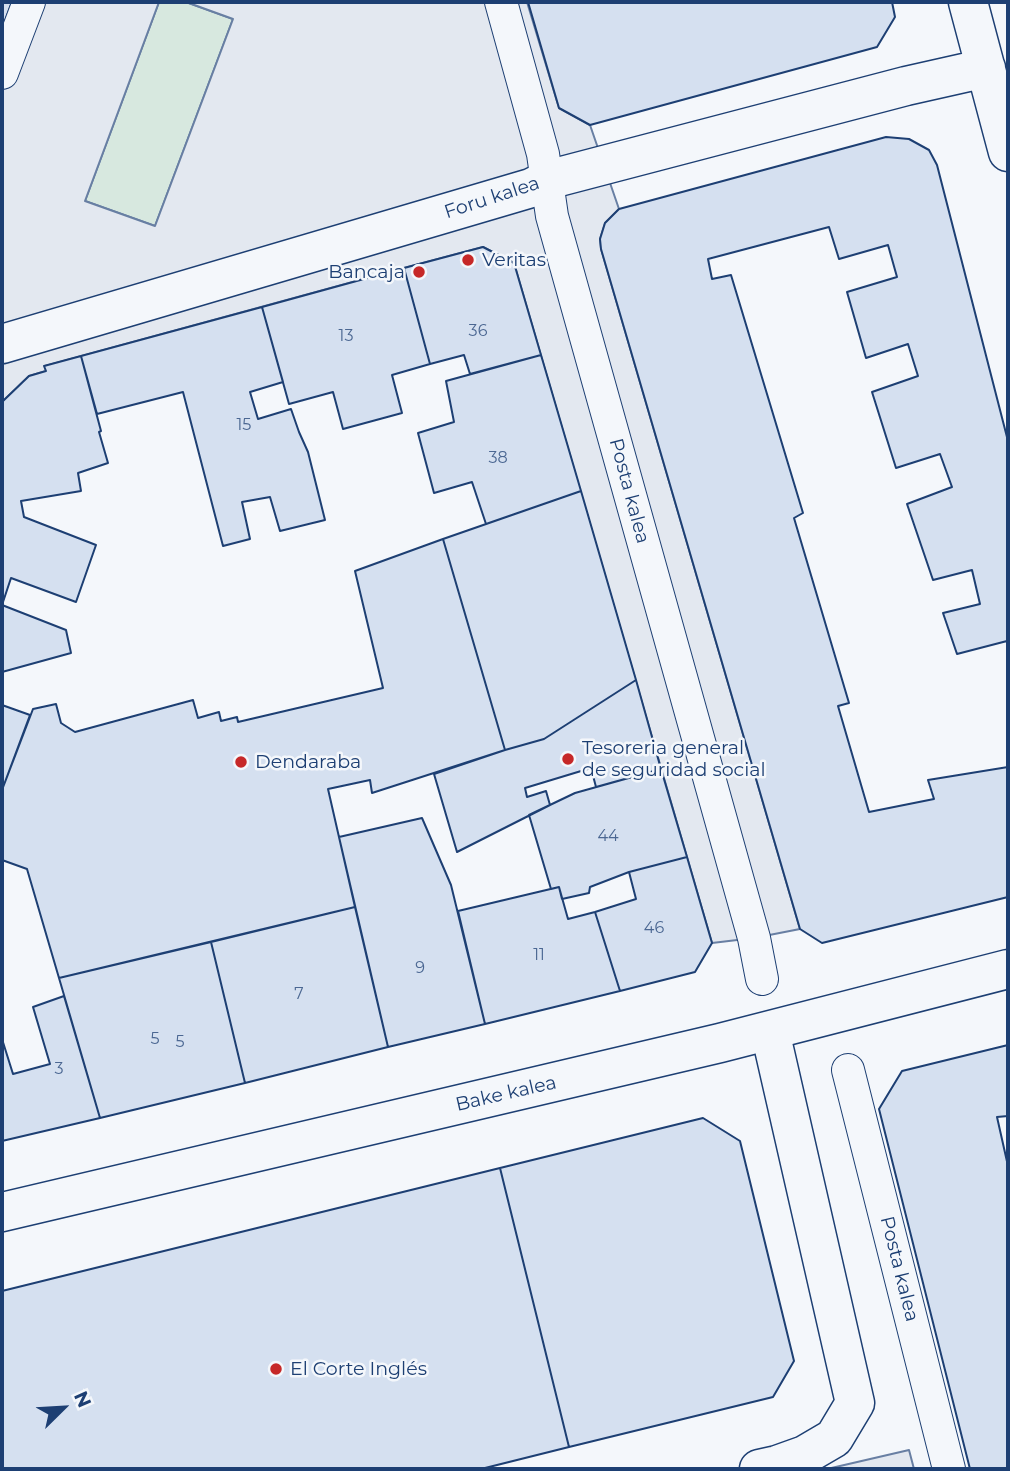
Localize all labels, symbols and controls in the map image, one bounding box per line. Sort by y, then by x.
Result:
street label: Foru kalea [441,172,543,224]
place label: Veritas [482,249,546,271]
marker: Veritas [460,252,476,268]
place label: Bancaja [328,261,405,283]
marker: Bancaja [411,264,427,280]
house number: 36 [469,321,487,341]
house number: 13 [339,326,353,346]
house number: 15 [237,415,251,435]
street label: Posta kalea [604,436,654,546]
house number: 38 [488,448,508,468]
place label: Tesoreria general de seguridad social [582,737,766,781]
place label: Dendaraba [255,751,361,773]
marker: Tesoreria general de seguridad social [560,751,576,767]
marker: Dendaraba [233,754,249,770]
house number: 44 [597,826,619,846]
house number: 46 [644,918,664,938]
house number: 11 [533,945,545,965]
house number: 9 [415,958,425,978]
house number: 7 [294,984,304,1004]
house number: 5 [150,1029,160,1049]
house number: 5 [175,1032,185,1052]
house number: 3 [54,1059,64,1079]
street label: Bake kalea [453,1071,559,1117]
street label: Posta kalea [875,1214,923,1324]
place label: El Corte Inglés [290,1358,427,1380]
marker: El Corte Inglés [268,1361,284,1377]
north arrow [28,1373,98,1443]
text: N [69,1388,96,1411]

